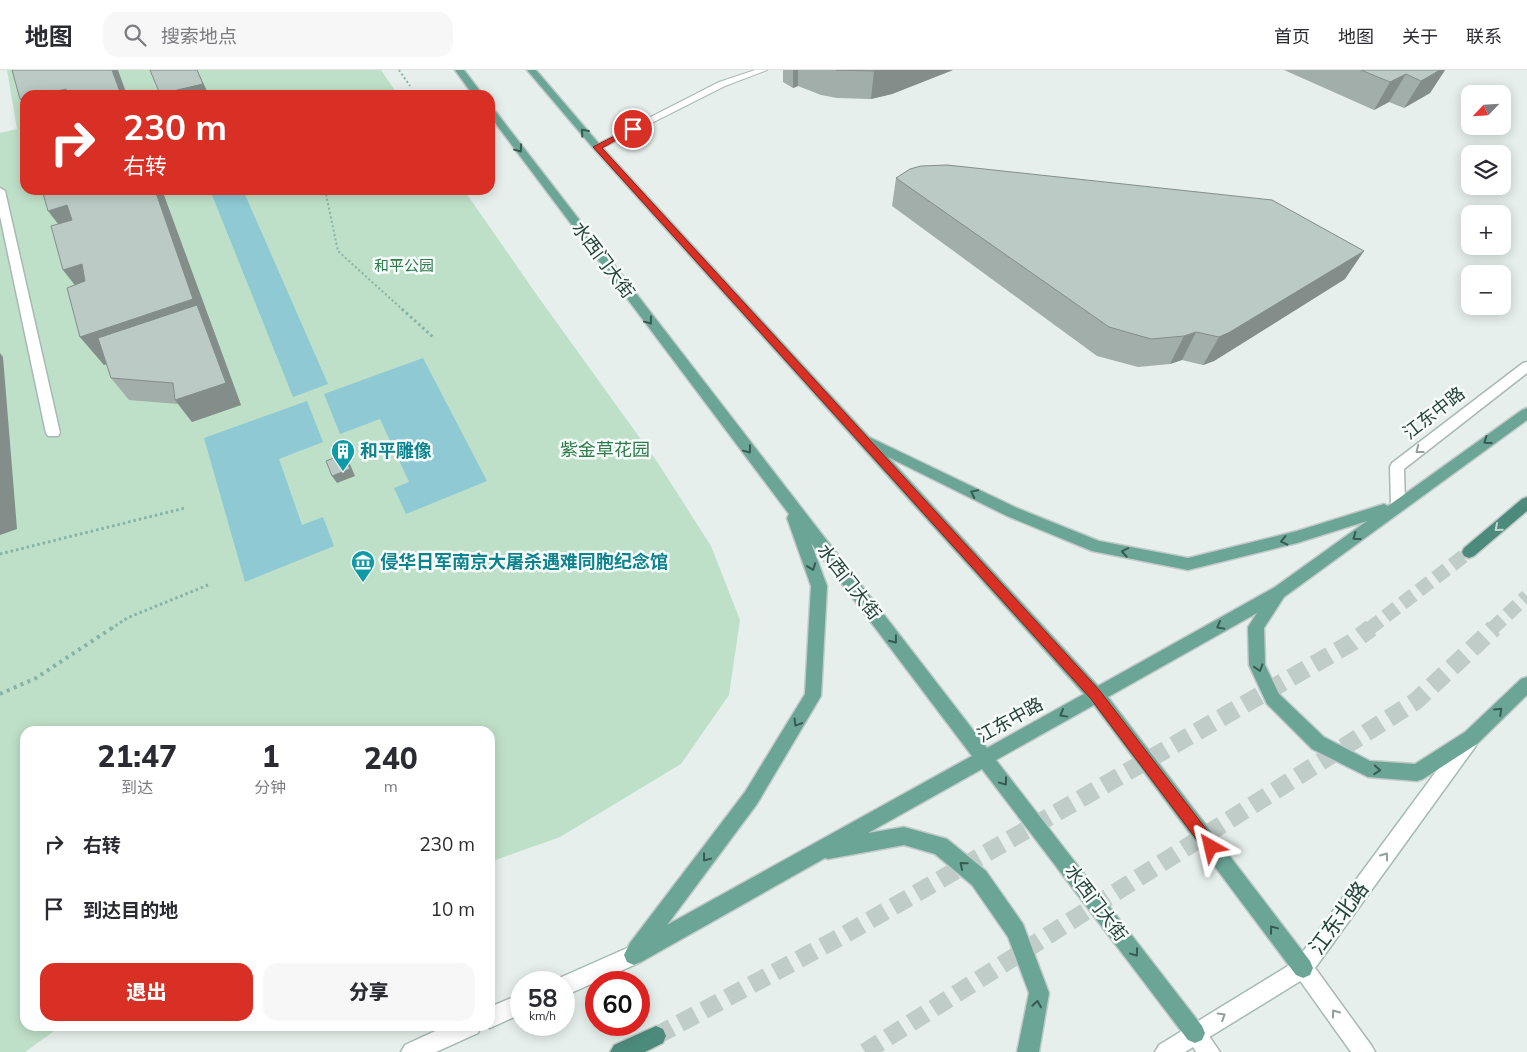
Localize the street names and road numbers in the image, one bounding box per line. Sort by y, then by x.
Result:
street label: 水西门大街 [567,217,640,303]
street label: 江东中路 [1398,381,1469,444]
street label: 水西门大街 [813,539,886,624]
street label: 江东中路 [973,692,1047,747]
street label: 水西门大街 [1060,860,1133,946]
street label: 江东北路 [1303,876,1373,959]

